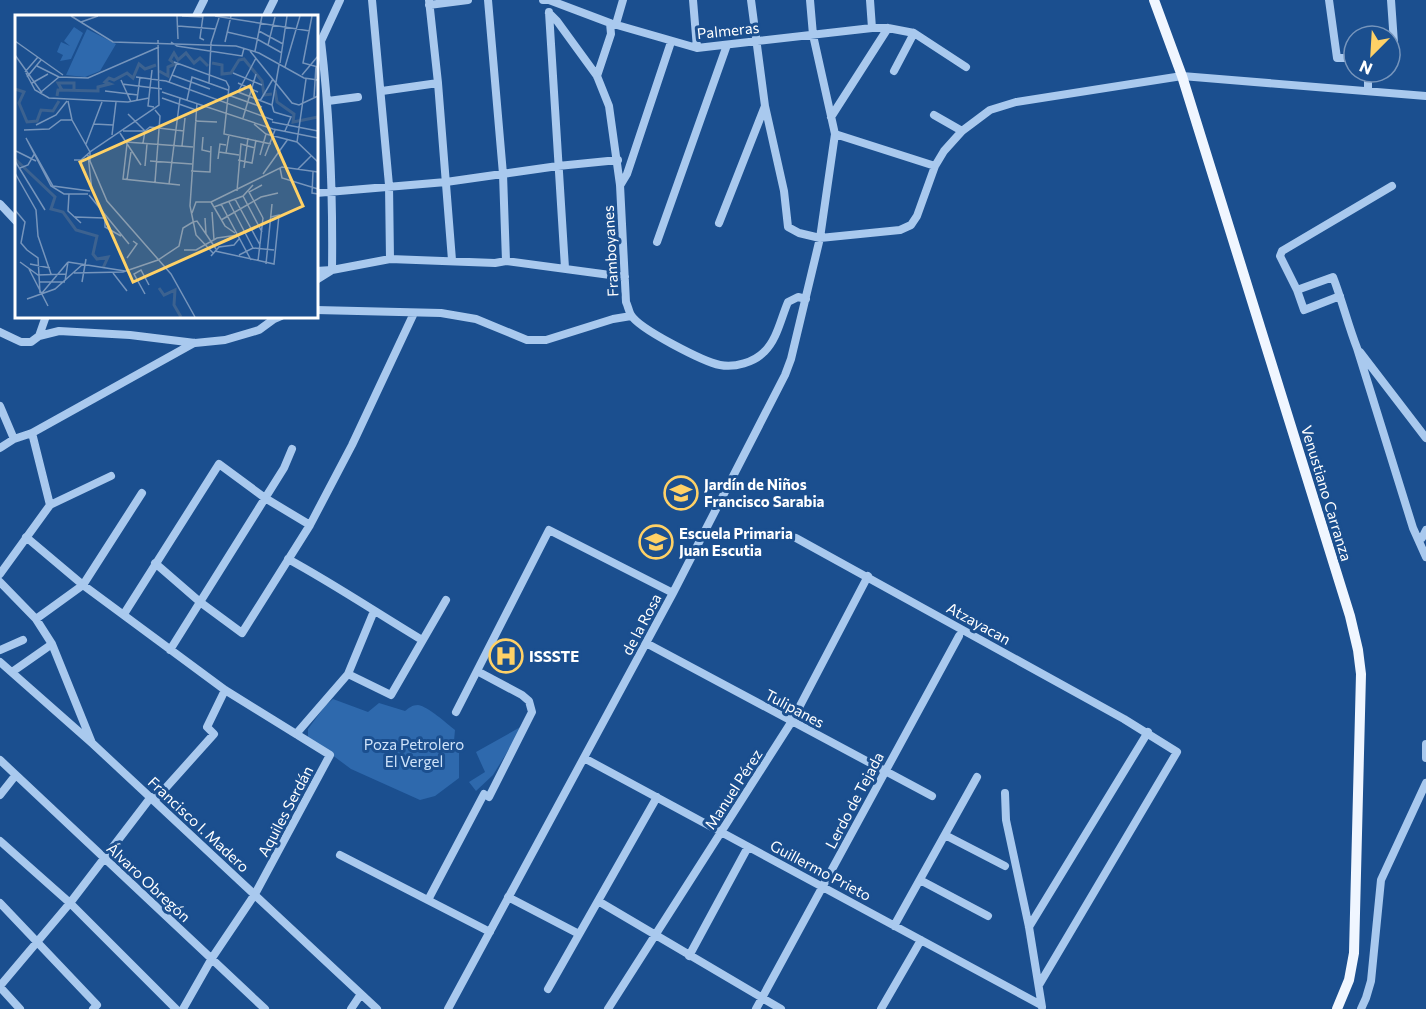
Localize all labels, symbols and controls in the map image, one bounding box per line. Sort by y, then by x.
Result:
inset map [15,15,318,318]
street label: Palmeras [696,18,760,42]
north arrow [1342,24,1402,84]
text: N [1356,57,1375,79]
street label: Framboyanes [599,205,621,297]
street label: Venustiano Carranza [1298,423,1356,563]
school or university icon: Jardín de Niños Francisco Sarabia [663,475,699,511]
place label: Jardín de Niños Francisco Sarabia [704,475,825,510]
school or university icon: Escuela Primaria Juan Escutia [638,524,674,560]
place label: Escuela Primaria Juan Escutia [679,524,793,559]
street label: de la Rosa [617,590,665,658]
street label: Atzayacan [944,598,1014,648]
hospital icon: ISSSTE [488,638,524,674]
place label: ISSSTE [529,647,579,665]
street label: Tulipanes [762,685,828,731]
park label: Poza Petrolero El Vergel [364,735,464,770]
street label: Manuel Pérez [700,746,766,832]
street label: Lerdo de Tejada [821,749,887,851]
street label: Aquiles Serdán [254,763,316,859]
street label: Francisco I. Madero [145,772,253,876]
street label: Guillermo Prieto [767,836,875,904]
street label: Álvaro Obregón [104,838,195,925]

